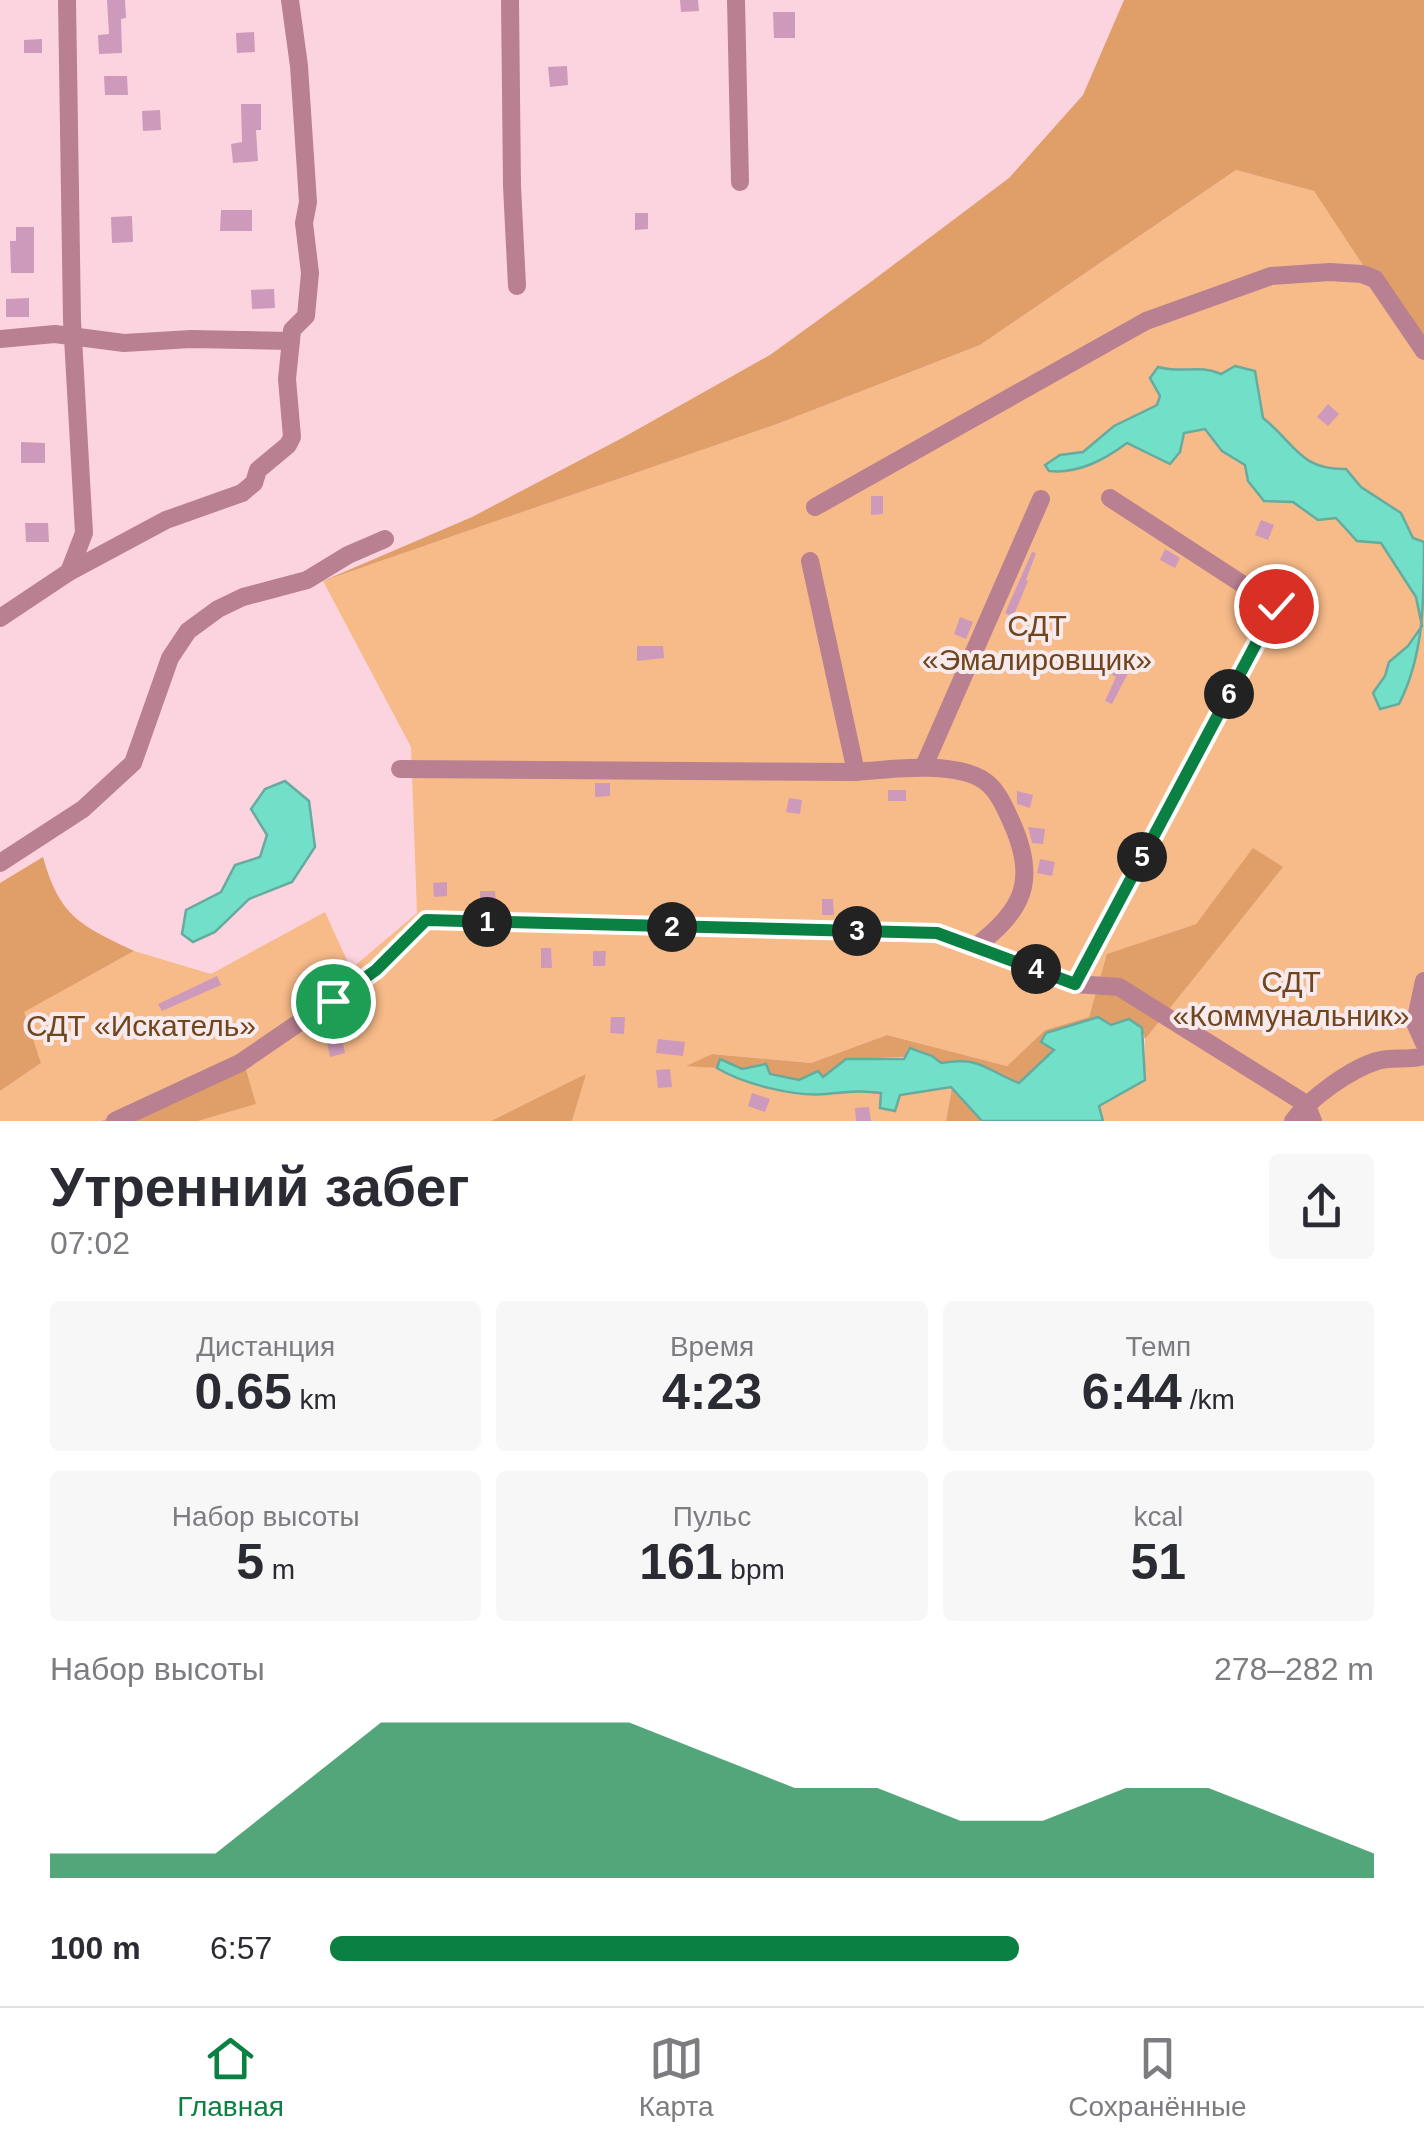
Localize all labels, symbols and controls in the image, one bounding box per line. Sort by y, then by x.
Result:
pin [1234,564,1319,649]
icon: check [1249,579,1304,634]
park label: СДТ «Эмалировщик» [922,609,1152,676]
pin: 6 [1204,669,1254,719]
text: 6 [1221,678,1237,709]
pin: 5 [1117,832,1167,882]
text: 5 [1134,841,1150,872]
pin: 1 [462,897,512,947]
pin: 2 [647,902,697,952]
text: 1 [479,906,495,937]
pin: 3 [832,906,882,956]
text: 2 [664,911,680,942]
text: 3 [849,915,865,946]
pin: 4 [1011,944,1061,994]
text: 4 [1028,953,1044,984]
pin [291,959,376,1044]
park label: СДТ «Коммунальник» [1173,965,1409,1032]
icon: arrive [306,974,361,1029]
park label: СДТ «Искатель» [26,1009,256,1042]
button: share [1269,1154,1374,1259]
text: Утренний забег [50,1156,469,1218]
text: 07:02 [50,1225,130,1261]
text: Дистанция [196,1331,335,1362]
text: Время [670,1331,754,1362]
text: Темп [1126,1331,1191,1362]
text: 0.65 [194,1364,292,1420]
text: 4:23 [662,1364,762,1420]
text: 6:44 [1082,1364,1182,1420]
text: km [292,1384,337,1415]
text: /km [1182,1384,1235,1415]
text: Набор высоты [172,1501,360,1532]
text: Пульс [673,1501,751,1532]
text: kcal [1133,1501,1183,1532]
text: 5 [236,1534,264,1590]
text: 161 [639,1534,723,1590]
text: 51 [1131,1534,1186,1590]
text: m [264,1554,295,1585]
text: bpm [723,1554,785,1585]
text: Набор высоты [50,1651,265,1687]
text: 278–282 m [1214,1651,1374,1687]
text: 100 m [50,1930,141,1966]
text: 6:57 [210,1930,272,1966]
tab: Главная [177,2031,284,2123]
tab: Карта [639,2031,714,2123]
tab: Сохранённые [1068,2031,1247,2123]

